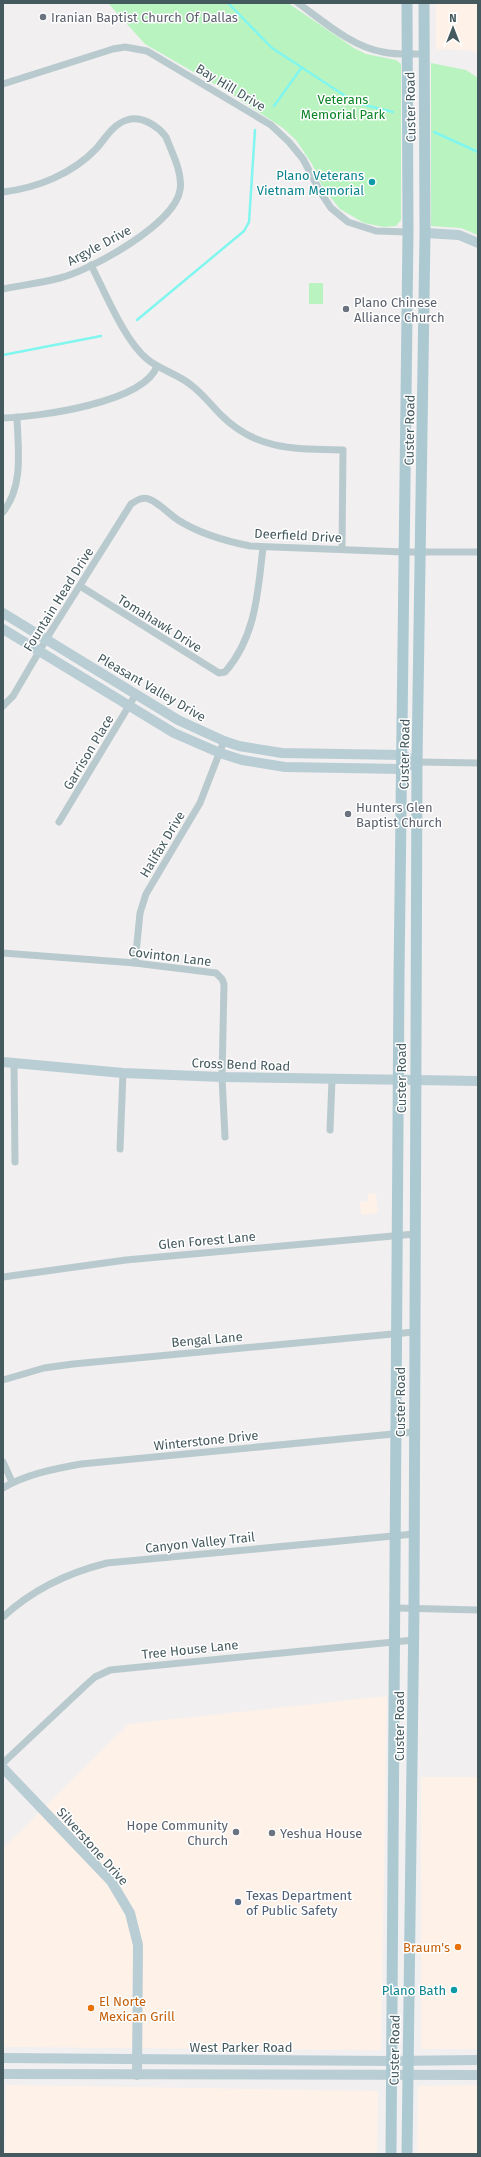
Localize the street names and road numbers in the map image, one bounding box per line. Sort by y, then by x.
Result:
street label: Bay Hill Drive [193,61,268,114]
street label: Custer Road [402,71,419,142]
street label: Argyle Drive [65,222,134,269]
street label: Custer Road [401,395,418,466]
street label: Deerfield Drive [254,526,342,545]
street label: Fountain Head Drive [20,545,96,654]
street label: Tomahawk Drive [115,592,205,655]
street label: Pleasant Valley Drive [95,650,209,725]
street label: Garrison Place [60,712,117,793]
street label: Custer Road [396,719,413,790]
street label: Halifax Drive [137,808,188,880]
street label: Covinton Lane [128,944,212,969]
street label: Custer Road [394,1043,409,1113]
street label: Cross Bend Road [191,1055,291,1074]
street label: Glen Forest Lane [158,1229,256,1252]
street label: Bengal Lane [171,1329,243,1350]
street label: Custer Road [393,1367,408,1437]
street label: Winterstone Drive [153,1428,259,1453]
street label: Canyon Valley Trail [144,1529,256,1556]
street label: Tree House Lane [141,1637,239,1662]
street label: Custer Road [392,1691,407,1761]
street label: Silverstone Drive [54,1804,131,1888]
street label: Custer Road [386,2015,403,2086]
street label: West Parker Road [190,2040,292,2055]

